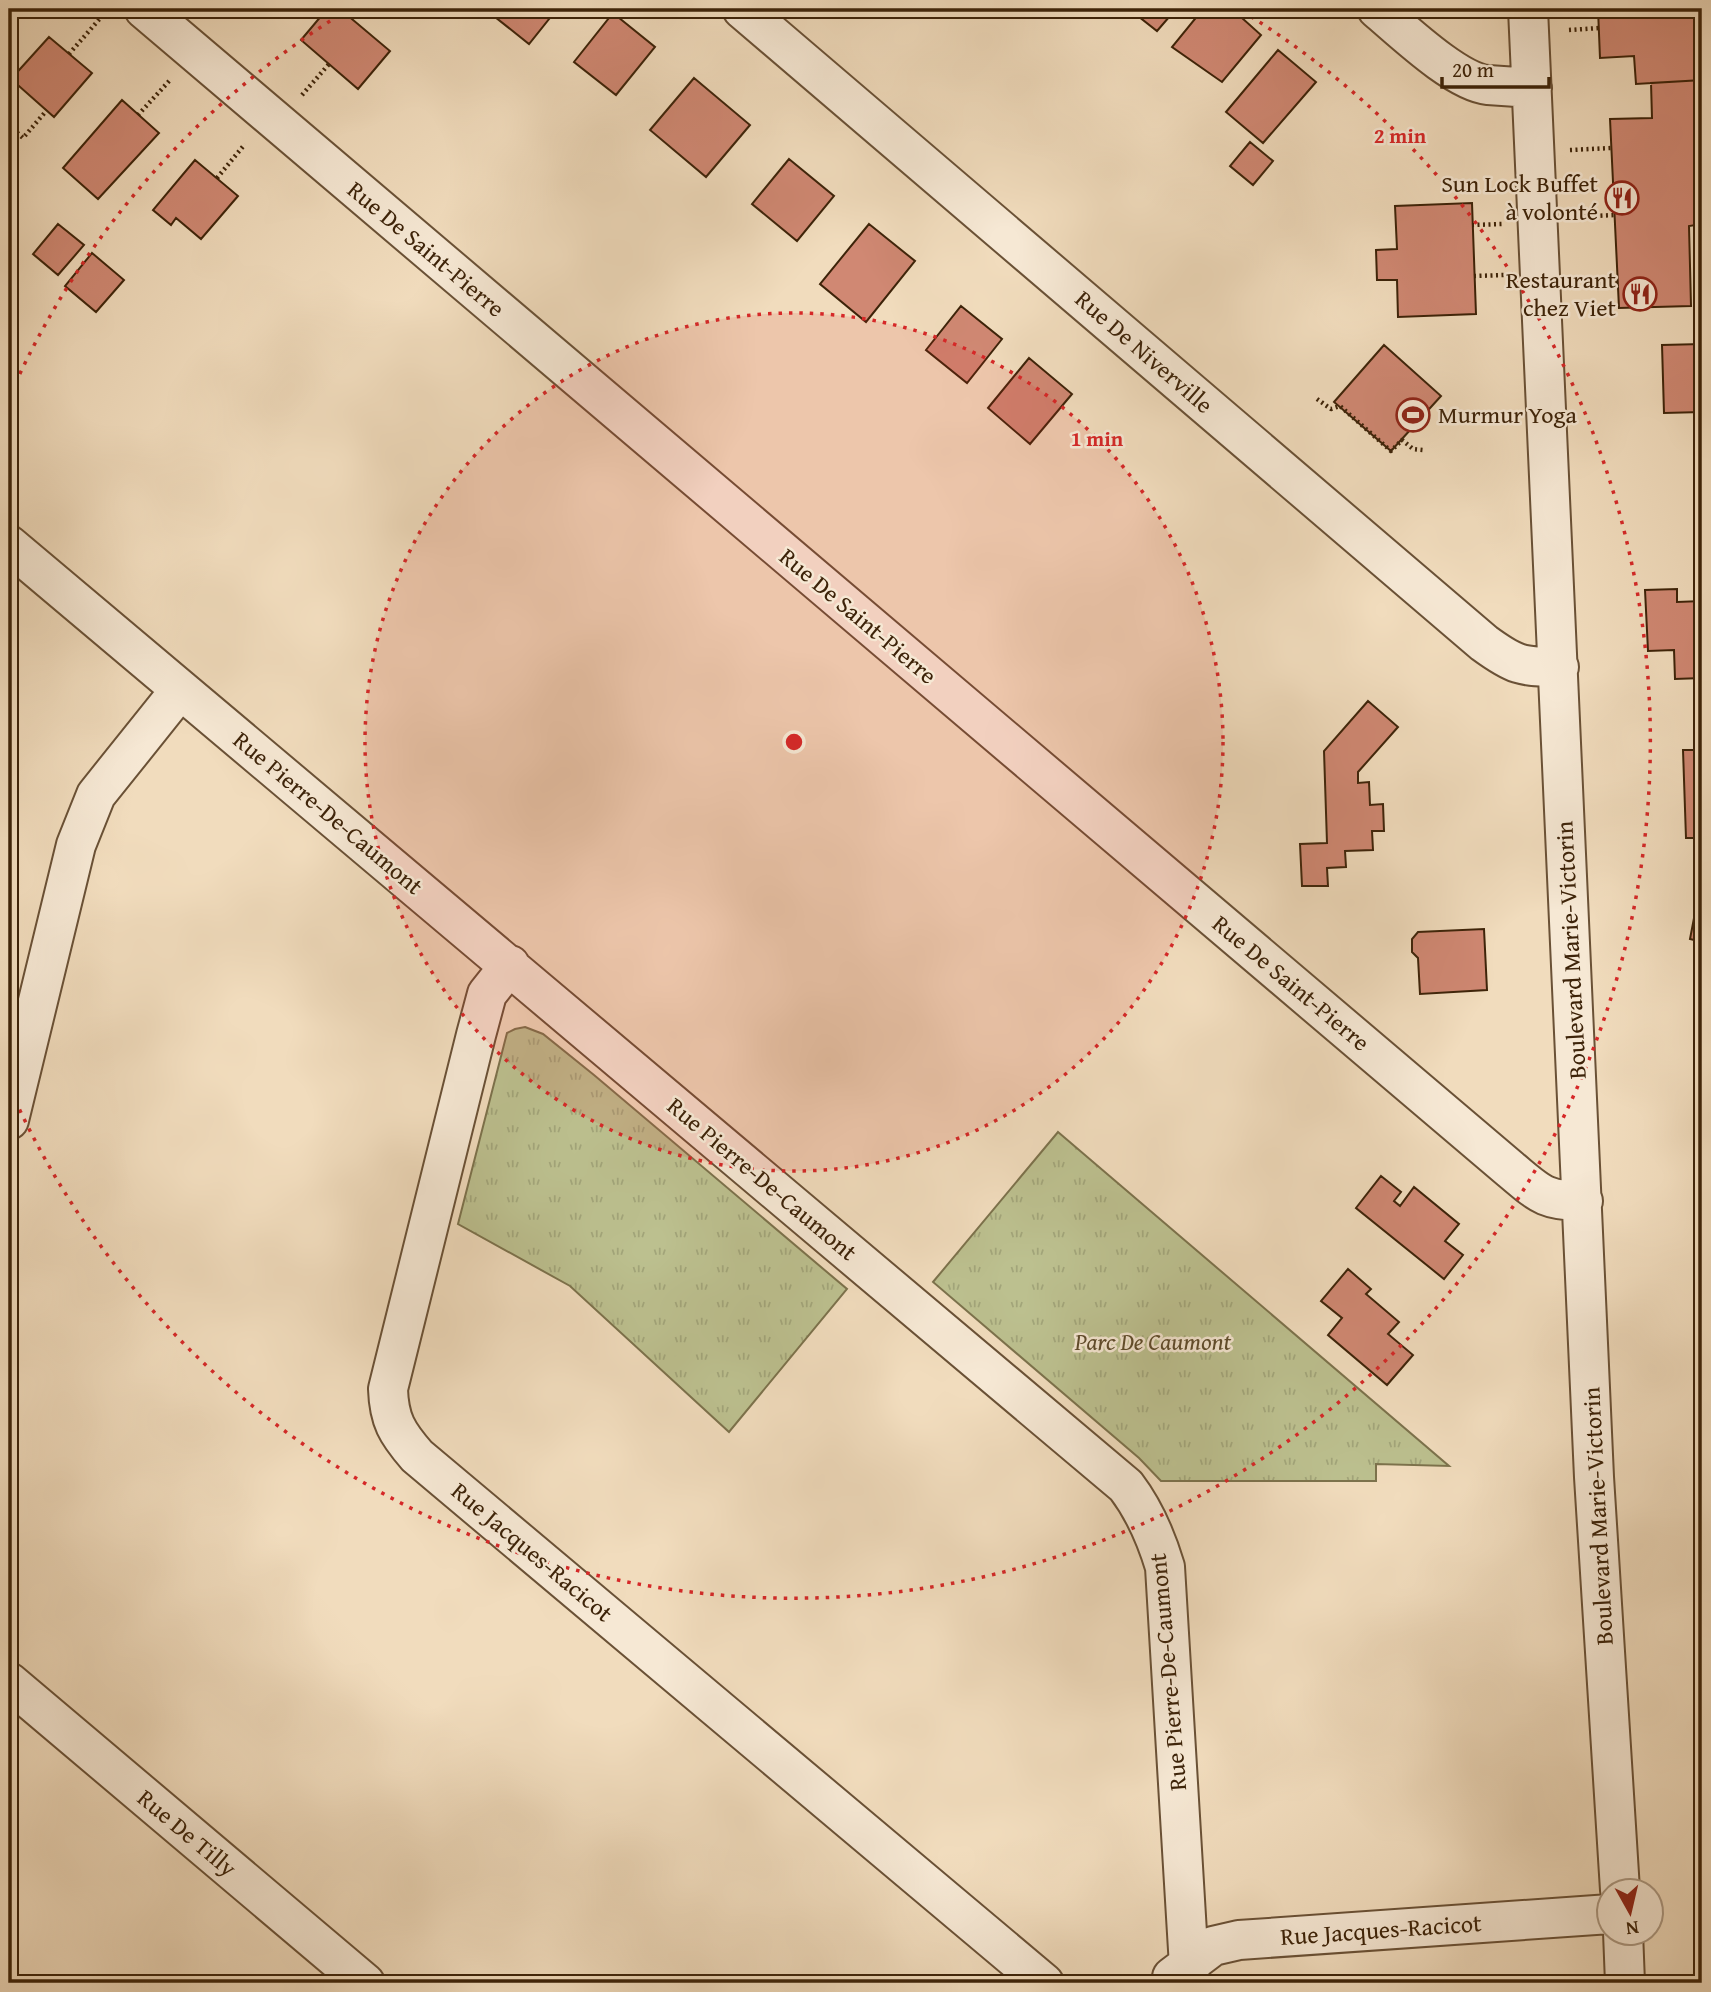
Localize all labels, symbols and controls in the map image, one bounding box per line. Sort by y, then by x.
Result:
scale bar [1442,46,1548,90]
text: 20 m [1452,54,1494,85]
text: 2 min [1374,120,1427,151]
place label: Sun Lock Buffet à volonté [1441,166,1599,229]
street label: Rue De Saint-Pierre [340,172,513,325]
restaurant icon: Sun Lock Buffet à volonté [1603,179,1641,217]
place label: Restaurant chez Viet [1506,262,1617,325]
restaurant icon: Restaurant chez Viet [1621,275,1659,313]
street label: Rue De Niverville [1068,282,1221,422]
sports icon: Murmur Yoga [1394,396,1432,434]
place label: Murmur Yoga [1438,397,1578,432]
text: 1 min [1071,423,1124,454]
street label: Rue De Saint-Pierre [772,539,945,692]
street label: Rue Pierre-De-Caumont [226,723,431,903]
centre of rings [782,730,806,754]
street label: Boulevard Marie-Victorin [1546,820,1595,1080]
street label: Rue De Saint-Pierre [1205,906,1378,1059]
street label: Rue Pierre-De-Caumont [660,1089,865,1269]
park label: Parc De Caumont [1074,1324,1232,1359]
street label: Boulevard Marie-Victorin [1573,1386,1622,1646]
street label: Rue Jacques-Racicot [444,1473,621,1630]
street label: Rue Pierre-De-Caumont [1140,1551,1195,1792]
street label: Rue De Tilly [130,1781,245,1885]
north arrow [1596,1876,1666,1946]
street label: Rue Jacques-Racicot [1279,1905,1483,1954]
text: N [1624,1914,1641,1944]

